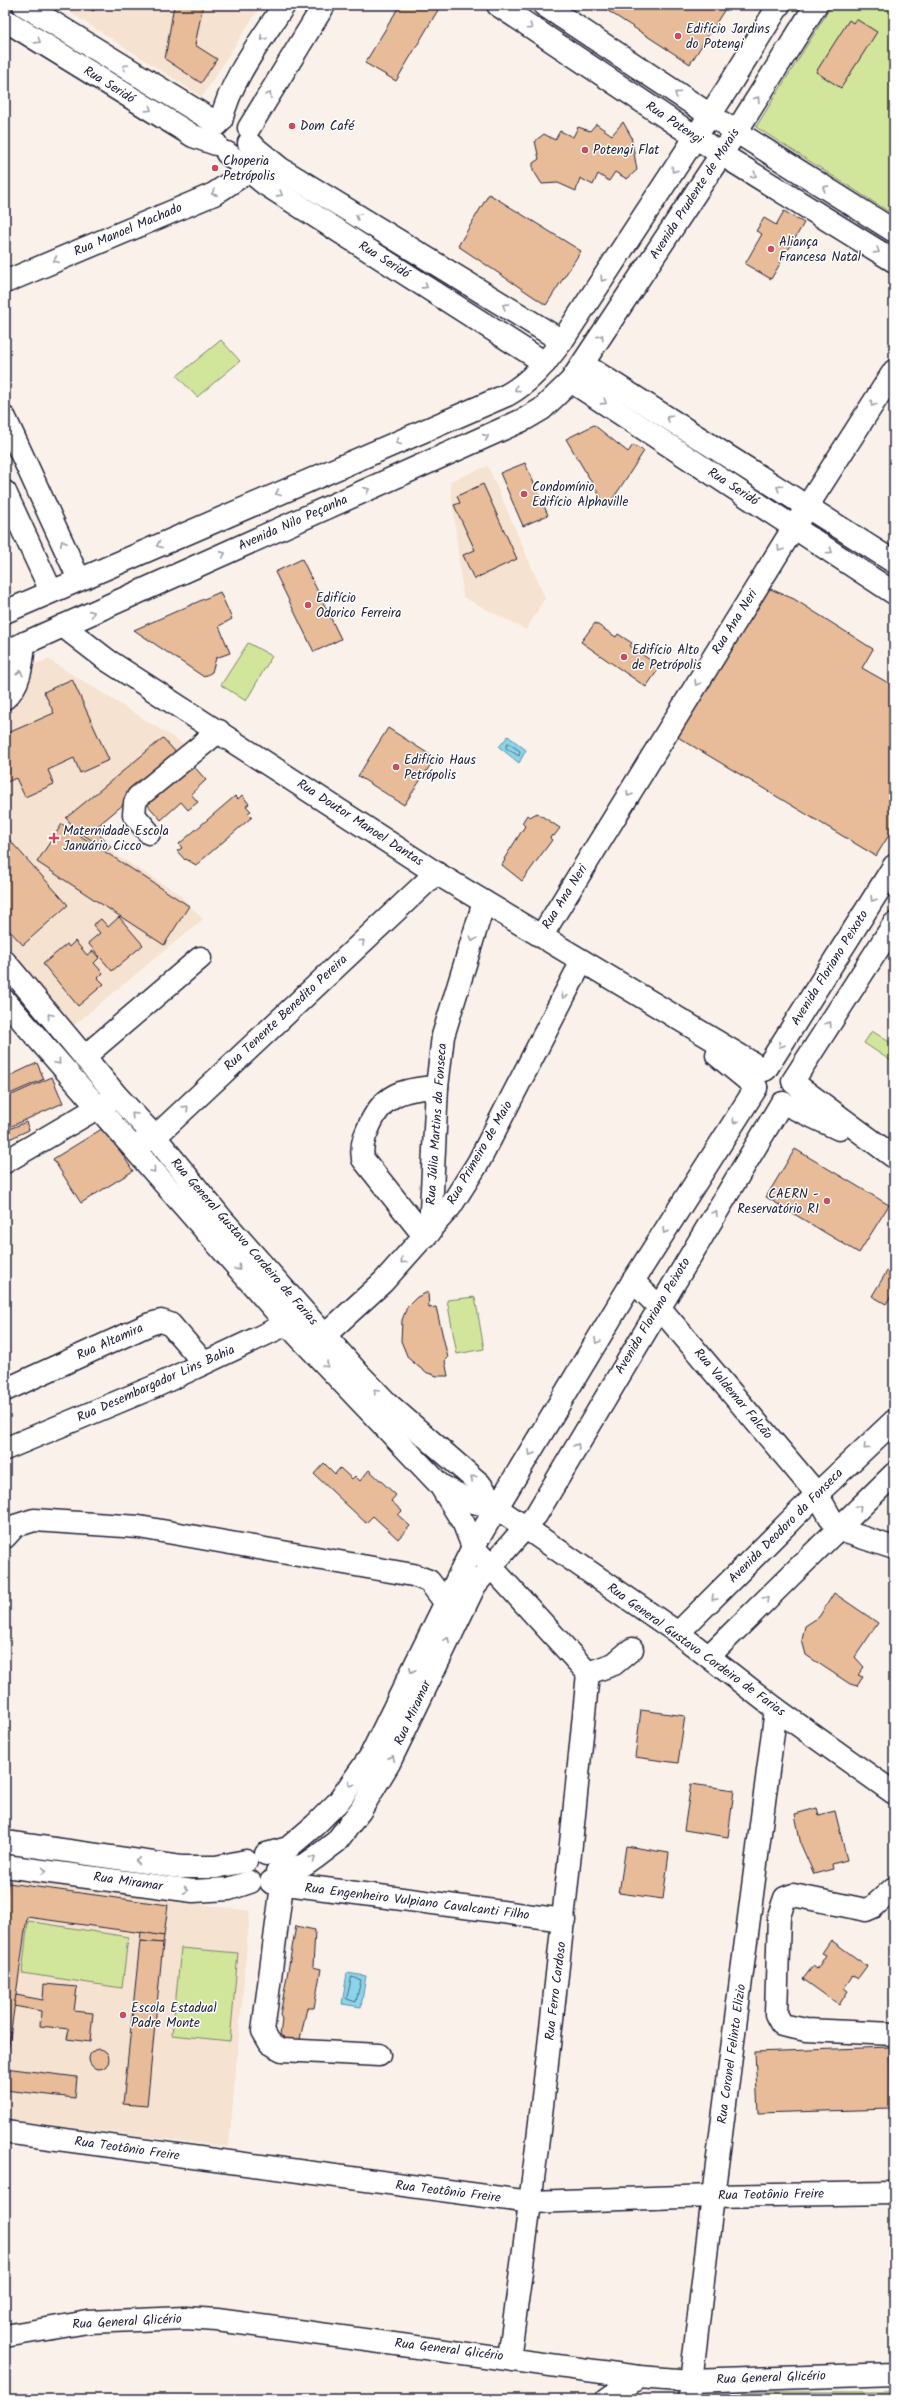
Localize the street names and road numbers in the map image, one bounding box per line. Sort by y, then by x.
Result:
street label: Rua Seridó [79,61,140,110]
street label: Rua Potengi [641,96,708,150]
street label: Avenida Prudente de Morais [645,124,746,264]
street label: Rua Manoel Machado [70,198,186,262]
street label: Rua Seridó [354,236,415,285]
street label: Rua Seridó [703,462,764,512]
street label: Avenida Nilo Peçanha [235,489,351,557]
street label: Rua Ana Neri [707,585,764,659]
street label: Rua Doutor Manoel Dantas [292,774,428,872]
street label: Rua Ana Neri [537,860,594,934]
street label: Avenida Floriano Peixoto [786,906,874,1030]
street label: Rua Tenente Benedito Pereira [219,950,353,1076]
street label: Rua Júlia Martins da Fonseca [421,1042,453,1206]
street label: Rua Primeiro de Maio [442,1097,518,1209]
street label: Rua General Gustavo Cordeiro de Farias [165,1153,323,1331]
street label: Avenida Floriano Peixoto [610,1254,696,1378]
street label: Rua Altamira [73,1318,147,1366]
street label: Rua Desembargador Lins Bahia [74,1340,238,1428]
street label: Rua Valdemar Falcão [688,1344,778,1444]
street label: Avenida Deodoro da Fonseca [724,1464,848,1588]
street label: Rua General Gustavo Cordeiro de Farias [602,1578,790,1722]
street label: Rua Miramar [389,1676,438,1749]
street label: Rua Miramar [92,1867,165,1897]
street label: Rua Engenheiro Vulpiano Cavalcanti Filho [303,1878,531,1926]
street label: Rua Ferro Cardoso [540,1940,572,2042]
street label: Rua Coronel Felinto Elizio [712,1983,752,2125]
street label: Rua Teotônio Freire [73,2131,181,2167]
street label: Rua Teotônio Freire [394,2175,502,2209]
street label: Rua Teotônio Freire [718,2184,824,2206]
street label: Rua General Glicério [72,2309,182,2335]
street label: Rua General Glicério [393,2333,505,2367]
street label: Rua General Glicério [716,2366,826,2390]

